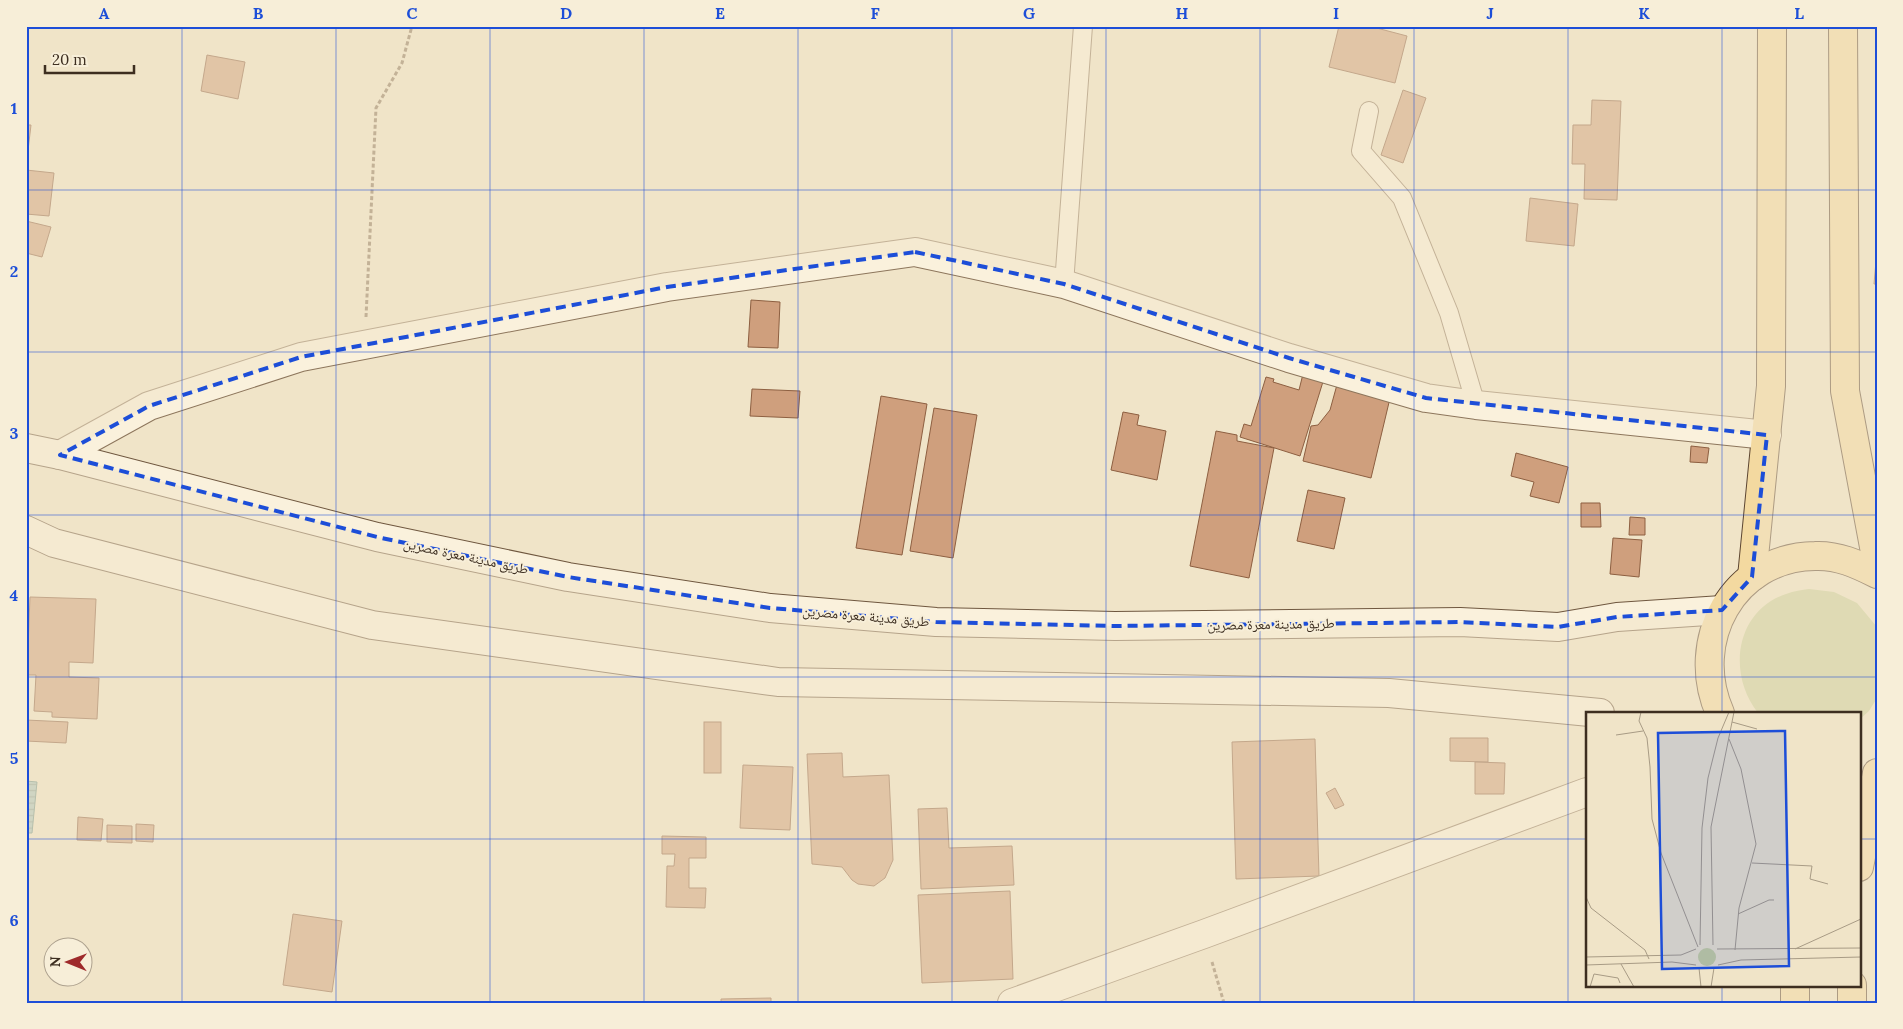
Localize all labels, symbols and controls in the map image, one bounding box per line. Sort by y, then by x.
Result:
text: A [99,3,110,23]
text: B [253,3,264,23]
text: C [406,3,418,23]
text: D [560,3,572,23]
text: E [715,3,725,23]
text: F [870,3,880,23]
text: G [1023,3,1035,23]
text: H [1176,3,1189,23]
text: I [1333,3,1339,23]
text: J [1486,3,1494,23]
text: K [1638,3,1650,23]
text: L [1794,3,1804,23]
scale bar [45,42,134,74]
text: 20 m [52,50,87,69]
text: 1 [11,98,17,118]
text: 2 [10,261,18,281]
text: 3 [10,423,19,443]
street label: طريق مدينة معرة مصرين [402,534,530,579]
text: 4 [10,585,19,605]
street label: طريق مدينة معرة مصرين [802,601,930,632]
street label: طريق مدينة معرة مصرين [1207,614,1335,635]
inset map [1586,712,1860,986]
text: 5 [10,748,19,768]
text: 6 [9,910,19,930]
north arrow [42,936,92,986]
text: N [46,956,64,967]

